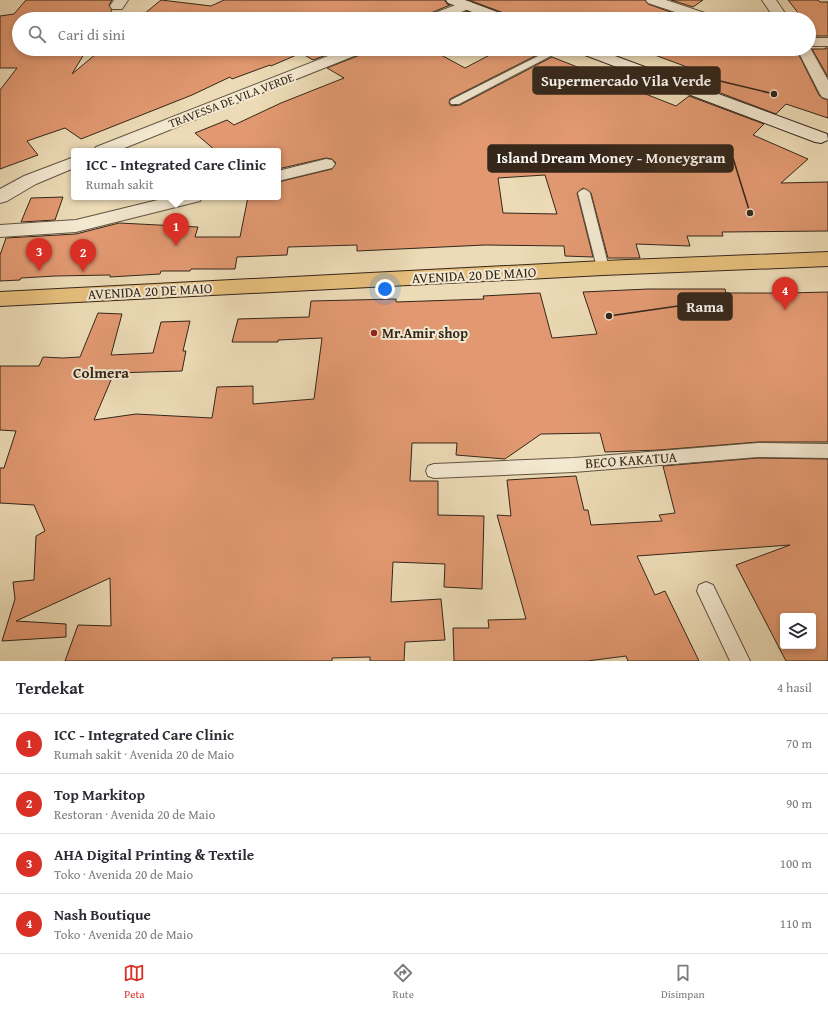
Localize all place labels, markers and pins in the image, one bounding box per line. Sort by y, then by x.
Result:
callout: Supermercado Vila Verde [533,67,720,94]
callout: Island Dream Money - Moneygram [488,145,733,172]
pin: 1 [163,213,189,246]
pin: 3 [26,238,52,271]
pin: 2 [70,239,96,272]
pin: 4 [772,277,798,310]
callout: Rama [678,293,732,320]
place label: Mr.Amir shop [382,323,468,343]
marker: Mr.Amir shop [369,328,379,338]

